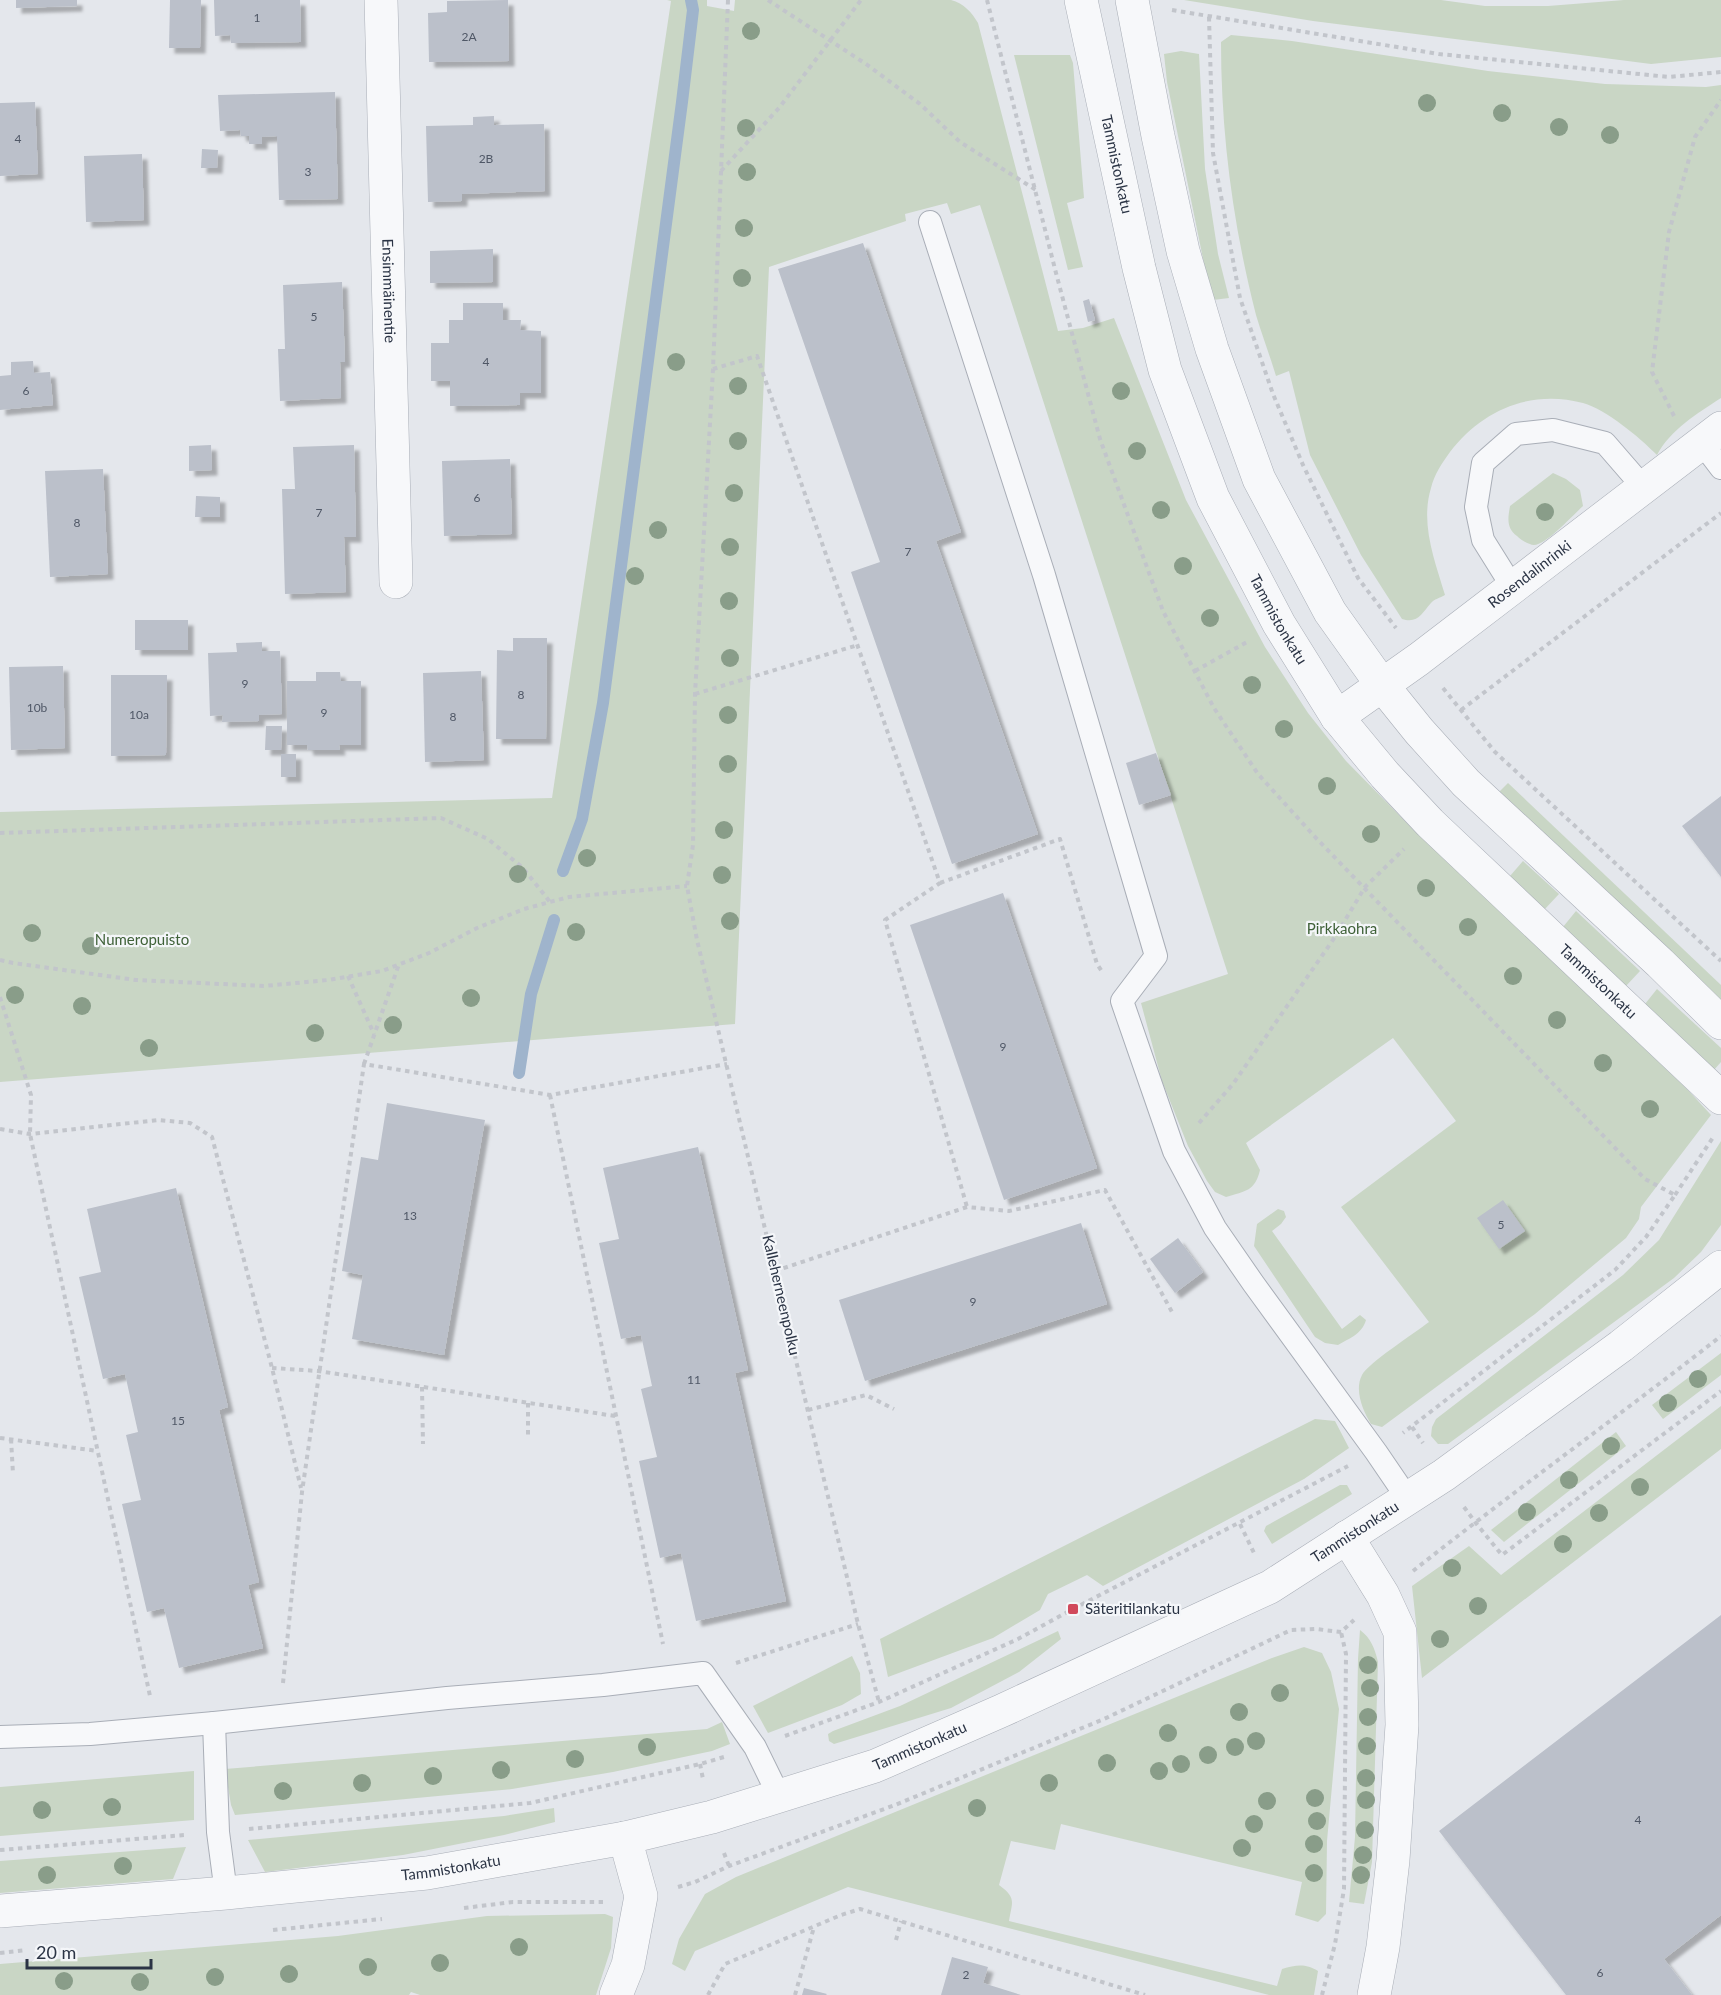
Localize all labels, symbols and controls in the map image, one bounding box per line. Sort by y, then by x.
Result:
house number: 1 [254,10,261,25]
house number: 2A [461,29,477,44]
street label: Tammistonkatu [1098,113,1137,215]
house number: 4 [15,131,22,146]
house number: 2B [479,151,494,166]
house number: 3 [305,164,312,179]
street label: Ensimmäinentie [379,238,400,343]
house number: 5 [311,309,318,324]
house number: 4 [483,354,490,369]
house number: 6 [23,383,30,398]
house number: 6 [474,490,481,505]
house number: 7 [316,505,323,520]
house number: 8 [74,515,81,530]
street label: Rosendalinrinki [1484,536,1575,611]
house number: 7 [905,544,912,559]
street label: Tammistonkatu [1247,571,1312,667]
house number: 9 [242,676,249,691]
house number: 8 [518,687,525,702]
house number: 10b [27,700,48,715]
house number: 9 [321,705,328,720]
house number: 10a [129,707,149,722]
house number: 8 [450,709,457,724]
park label: Pirkkaohra [1307,919,1377,937]
park label: Numeropuisto [95,930,189,948]
street label: Tammistonkatu [1556,940,1641,1022]
house number: 9 [1000,1039,1007,1054]
house number: 13 [403,1208,417,1223]
house number: 5 [1498,1217,1505,1232]
street label: Kalleherneenpolku [759,1233,805,1357]
house number: 9 [970,1294,977,1309]
house number: 11 [687,1372,701,1387]
house number: 15 [171,1413,185,1428]
street label: Tammistonkatu [1308,1497,1402,1566]
place label: Säteritilankatu [1085,1599,1180,1617]
marker: Säteritilankatu [1066,1602,1080,1616]
street label: Tammistonkatu [870,1717,969,1774]
house number: 4 [1635,1812,1642,1827]
street label: Tammistonkatu [400,1850,502,1884]
scale bar [27,1932,152,1970]
text: 20 m [36,1941,76,1963]
house number: 6 [1597,1965,1604,1980]
house number: 2 [963,1967,970,1982]

